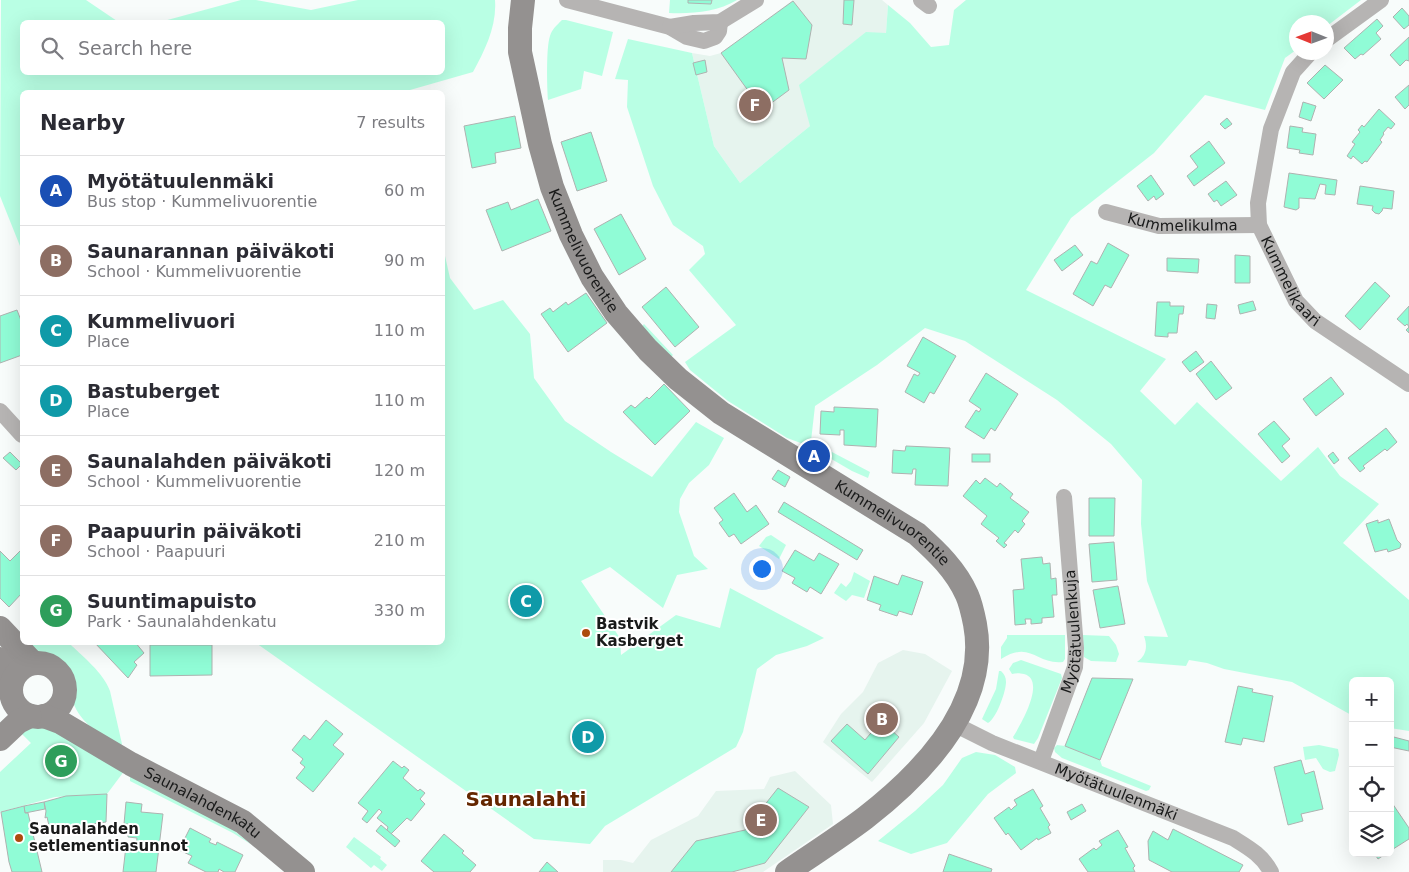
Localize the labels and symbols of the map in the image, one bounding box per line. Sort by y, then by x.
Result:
north arrow [1289,15,1334,60]
pin: F [739,86,771,124]
street label: Kummelivuorentie [545,186,622,316]
street label: Kummelikulma [1125,209,1238,235]
street label: Kummelikaari [1257,233,1323,331]
pin: A [798,437,830,475]
street label: Kummelivuorentie [831,476,953,569]
your location [749,556,775,582]
street label: Myötätuulenkuja [1057,569,1085,696]
pin: C [510,582,542,620]
place label: Bastvik Kasberget [596,615,683,650]
marker: Bastvik Kasberget [580,627,592,639]
pin: B [866,700,898,738]
pin: D [572,718,604,756]
pin: G [45,742,77,780]
street label: Myötätuulenmäki [1052,760,1180,824]
street label: Saunalahdenkatu [141,763,265,842]
district label: Saunalahti [466,787,586,811]
pin: E [745,801,777,839]
place label: Saunalahden setlementiasunnot [29,820,188,855]
marker: Saunalahden setlementiasunnot [13,832,25,844]

